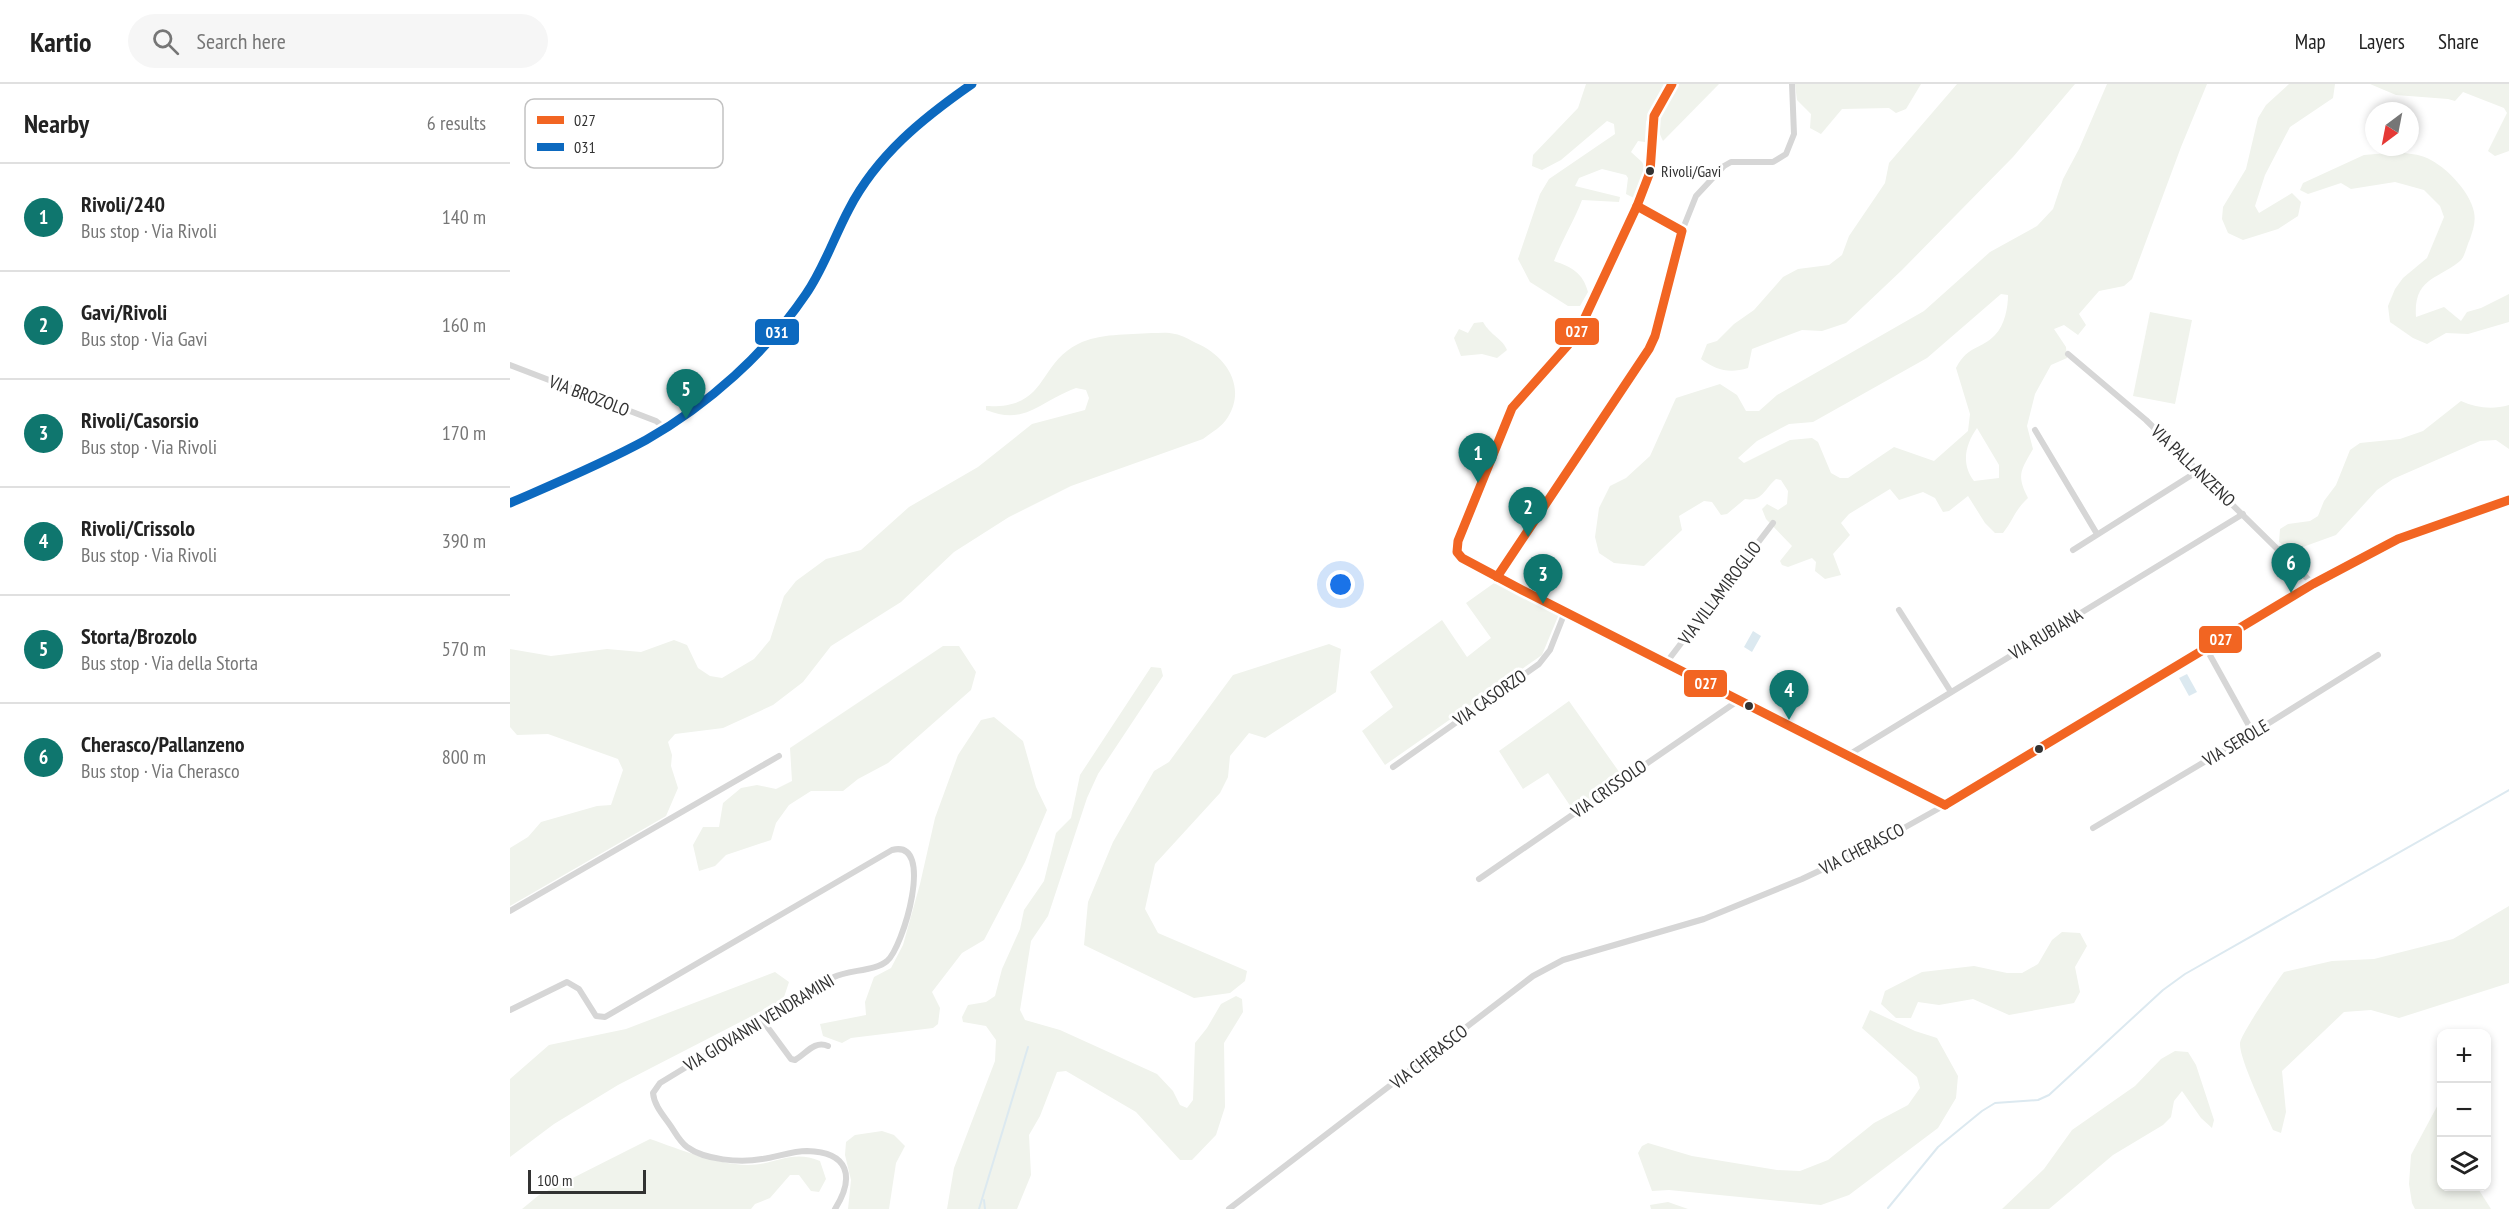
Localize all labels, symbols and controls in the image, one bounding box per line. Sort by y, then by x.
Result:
search box [128,14,548,68]
text: Kartio [30,23,92,60]
icon: search [149,25,182,58]
text: Search here [197,27,286,55]
text: Map [2295,28,2326,55]
text: Layers [2359,28,2405,55]
text: Share [2438,28,2479,55]
legend [525,99,723,168]
north arrow [2365,102,2419,156]
text: Nearby [24,107,89,140]
text: 6 results [427,110,486,136]
text: 027 [574,110,596,130]
text: 031 [574,137,596,157]
place label: Rivoli/Gavi [1661,161,1721,181]
marker: Rivoli/Gavi [1644,165,1656,177]
text: Rivoli/240 [81,190,165,218]
text: 1 [39,204,48,230]
text: 140 m [442,204,486,230]
text: Bus stop · Via Rivoli [81,218,217,244]
text: Gavi/Rivoli [81,298,167,326]
text: 2 [39,312,48,338]
text: 160 m [442,312,486,338]
line badge: 027 [1554,317,1600,346]
line badge: 031 [754,318,800,346]
text: 027 [1566,321,1588,341]
text: 031 [766,322,788,342]
text: Bus stop · Via Gavi [81,326,208,352]
street label: VIA BROZOLO [545,369,633,421]
pin: 5 [666,370,705,419]
text: Rivoli/Casorsio [81,406,199,434]
street label: VIA PALLANZENO [2146,419,2240,512]
text: 3 [39,420,48,446]
text: 170 m [442,420,486,446]
text: Bus stop · Via Rivoli [81,434,217,460]
pin: 1 [1458,434,1498,483]
pin: 2 [1508,488,1548,537]
text: Rivoli/Crissolo [81,514,195,542]
text: 4 [39,528,48,554]
text: 390 m [442,528,486,554]
street label: VIA VILLAMIROGLIO [1672,536,1766,650]
text: Bus stop · Via Rivoli [81,542,217,568]
pin: 6 [2272,544,2310,593]
pin: 3 [1524,554,1562,604]
your location [1326,570,1355,599]
street label: VIA RUBIANA [2004,602,2087,665]
text: Storta/Brozolo [81,622,197,650]
line badge: 027 [2198,625,2243,654]
text: 027 [2210,629,2232,649]
text: 5 [39,636,48,662]
text: 570 m [442,636,486,662]
text: Bus stop · Via della Storta [81,650,258,676]
street label: VIA CASORZO [1448,664,1531,732]
line badge: 027 [1683,669,1728,698]
pin: 4 [1770,670,1808,720]
text: 027 [1695,673,1717,693]
unlabelled marker [1743,700,1755,712]
street label: VIA SEROLE [2198,714,2273,772]
text: Cherasco/Pallanzeno [81,730,245,758]
unlabelled marker [2033,743,2045,755]
text: 6 [39,744,48,770]
text: 800 m [442,744,486,770]
street label: VIA CRISSOLO [1566,754,1651,824]
text: Bus stop · Via Cherasco [81,758,240,784]
street label: VIA CHERASCO [1815,817,1908,880]
street label: VIA GIOVANNI VENDRAMINI [679,969,838,1077]
street label: VIA CHERASCO [1385,1019,1472,1095]
map controls [2437,1029,2491,1191]
button: + [2437,1029,2491,1083]
button: − [2437,1083,2491,1137]
button: layers [2437,1137,2491,1191]
scale bar [528,1167,646,1194]
text: 100 m [537,1170,572,1190]

